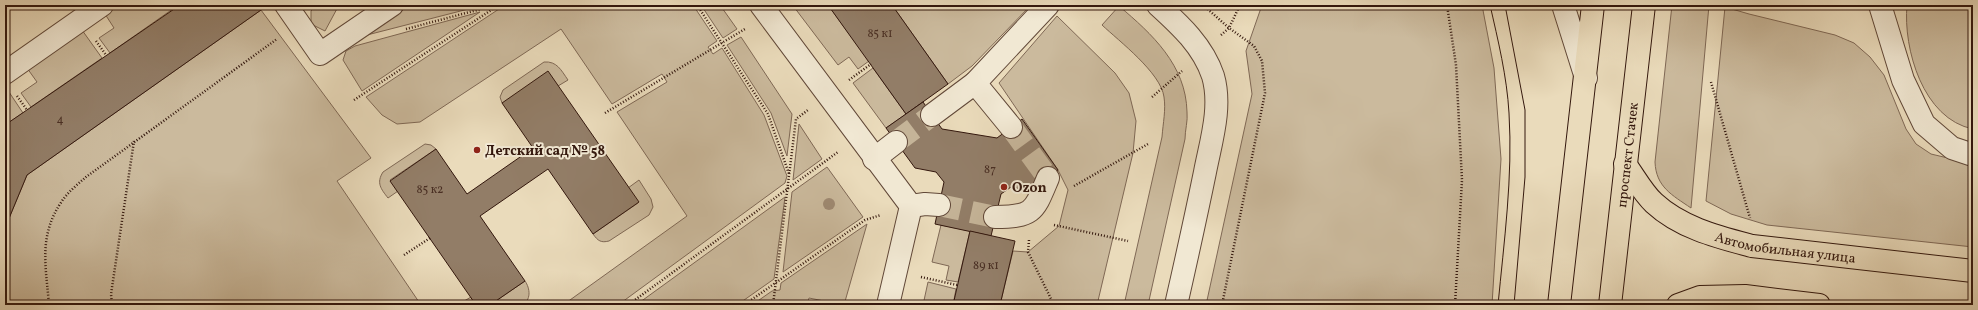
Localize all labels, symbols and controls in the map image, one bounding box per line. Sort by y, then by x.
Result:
house number: 85 к1 [867,26,893,42]
street label: проспект Стачек [1613,101,1644,209]
house number: 4 [56,112,64,128]
place label: Детский сад № 58 [485,142,605,161]
marker: Детский сад № 58 [472,145,482,155]
house number: 87 [984,162,996,178]
place label: Ozon [1012,179,1047,198]
house number: 85 к2 [417,182,444,198]
marker: Ozon [999,182,1009,192]
street label: Автомобильная улица [1712,228,1857,269]
house number: 89 к1 [973,258,999,274]

